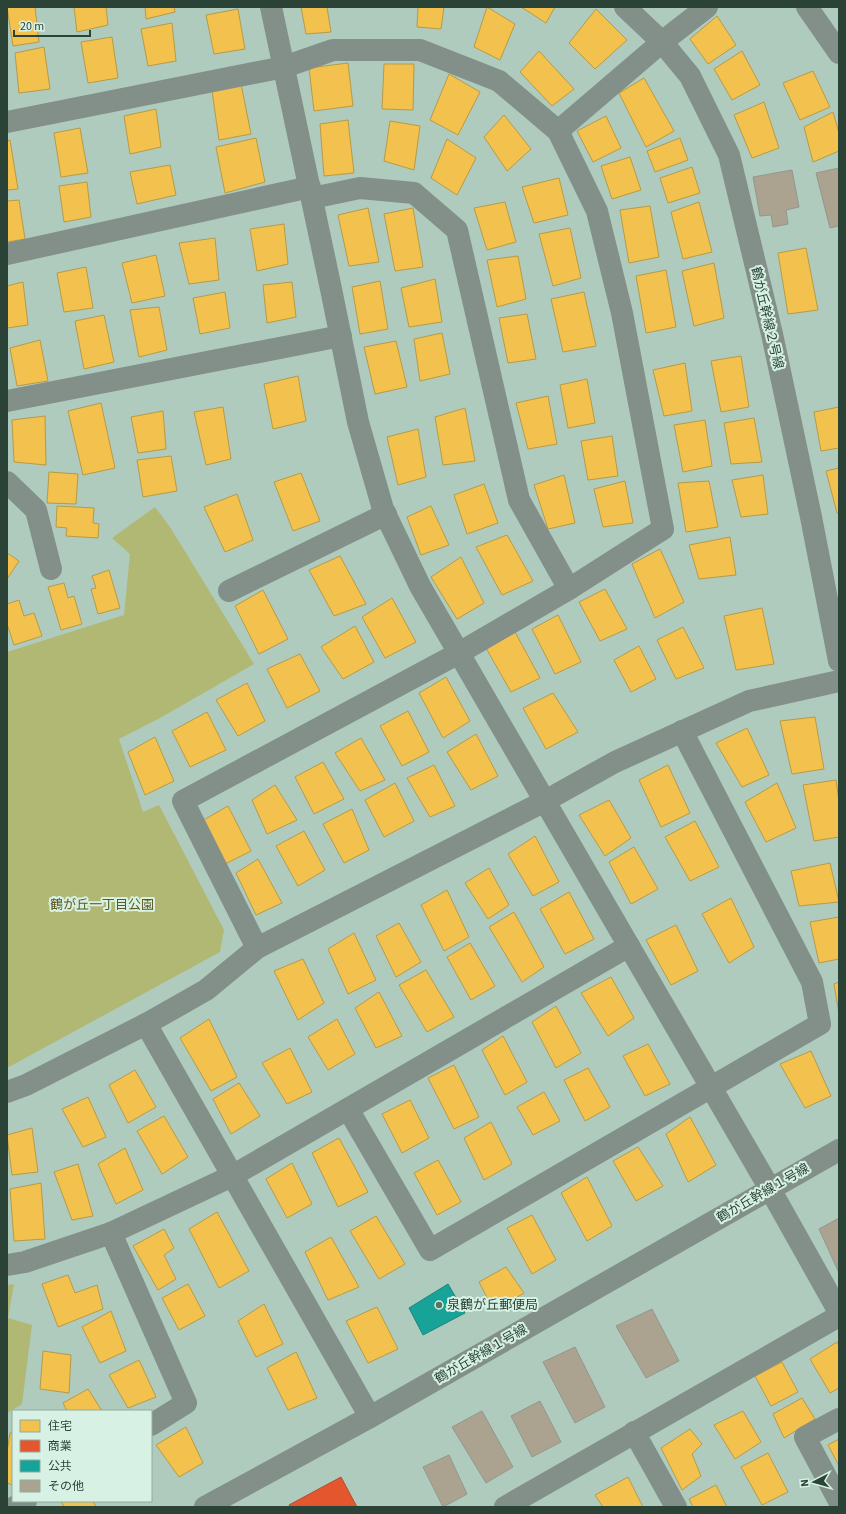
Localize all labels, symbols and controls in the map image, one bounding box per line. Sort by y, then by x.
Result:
scale bar [14,12,90,38]
text: 20 m [20,18,44,35]
street label: 鶴が丘幹線２号線 [747,265,787,371]
park label: 鶴が丘一丁目公園 [50,896,154,914]
street label: 鶴が丘幹線１号線 [713,1159,813,1227]
place label: 泉鶴が丘郵便局 [447,1296,538,1314]
marker: 泉鶴が丘郵便局 [434,1300,444,1310]
street label: 鶴が丘幹線１号線 [431,1320,531,1388]
legend [12,1410,152,1502]
text: 住宅 [48,1418,72,1435]
text: 商業 [48,1438,72,1455]
text: 公共 [48,1458,72,1475]
north arrow [794,1462,834,1502]
text: その他 [48,1478,84,1495]
text: N [797,1479,812,1487]

